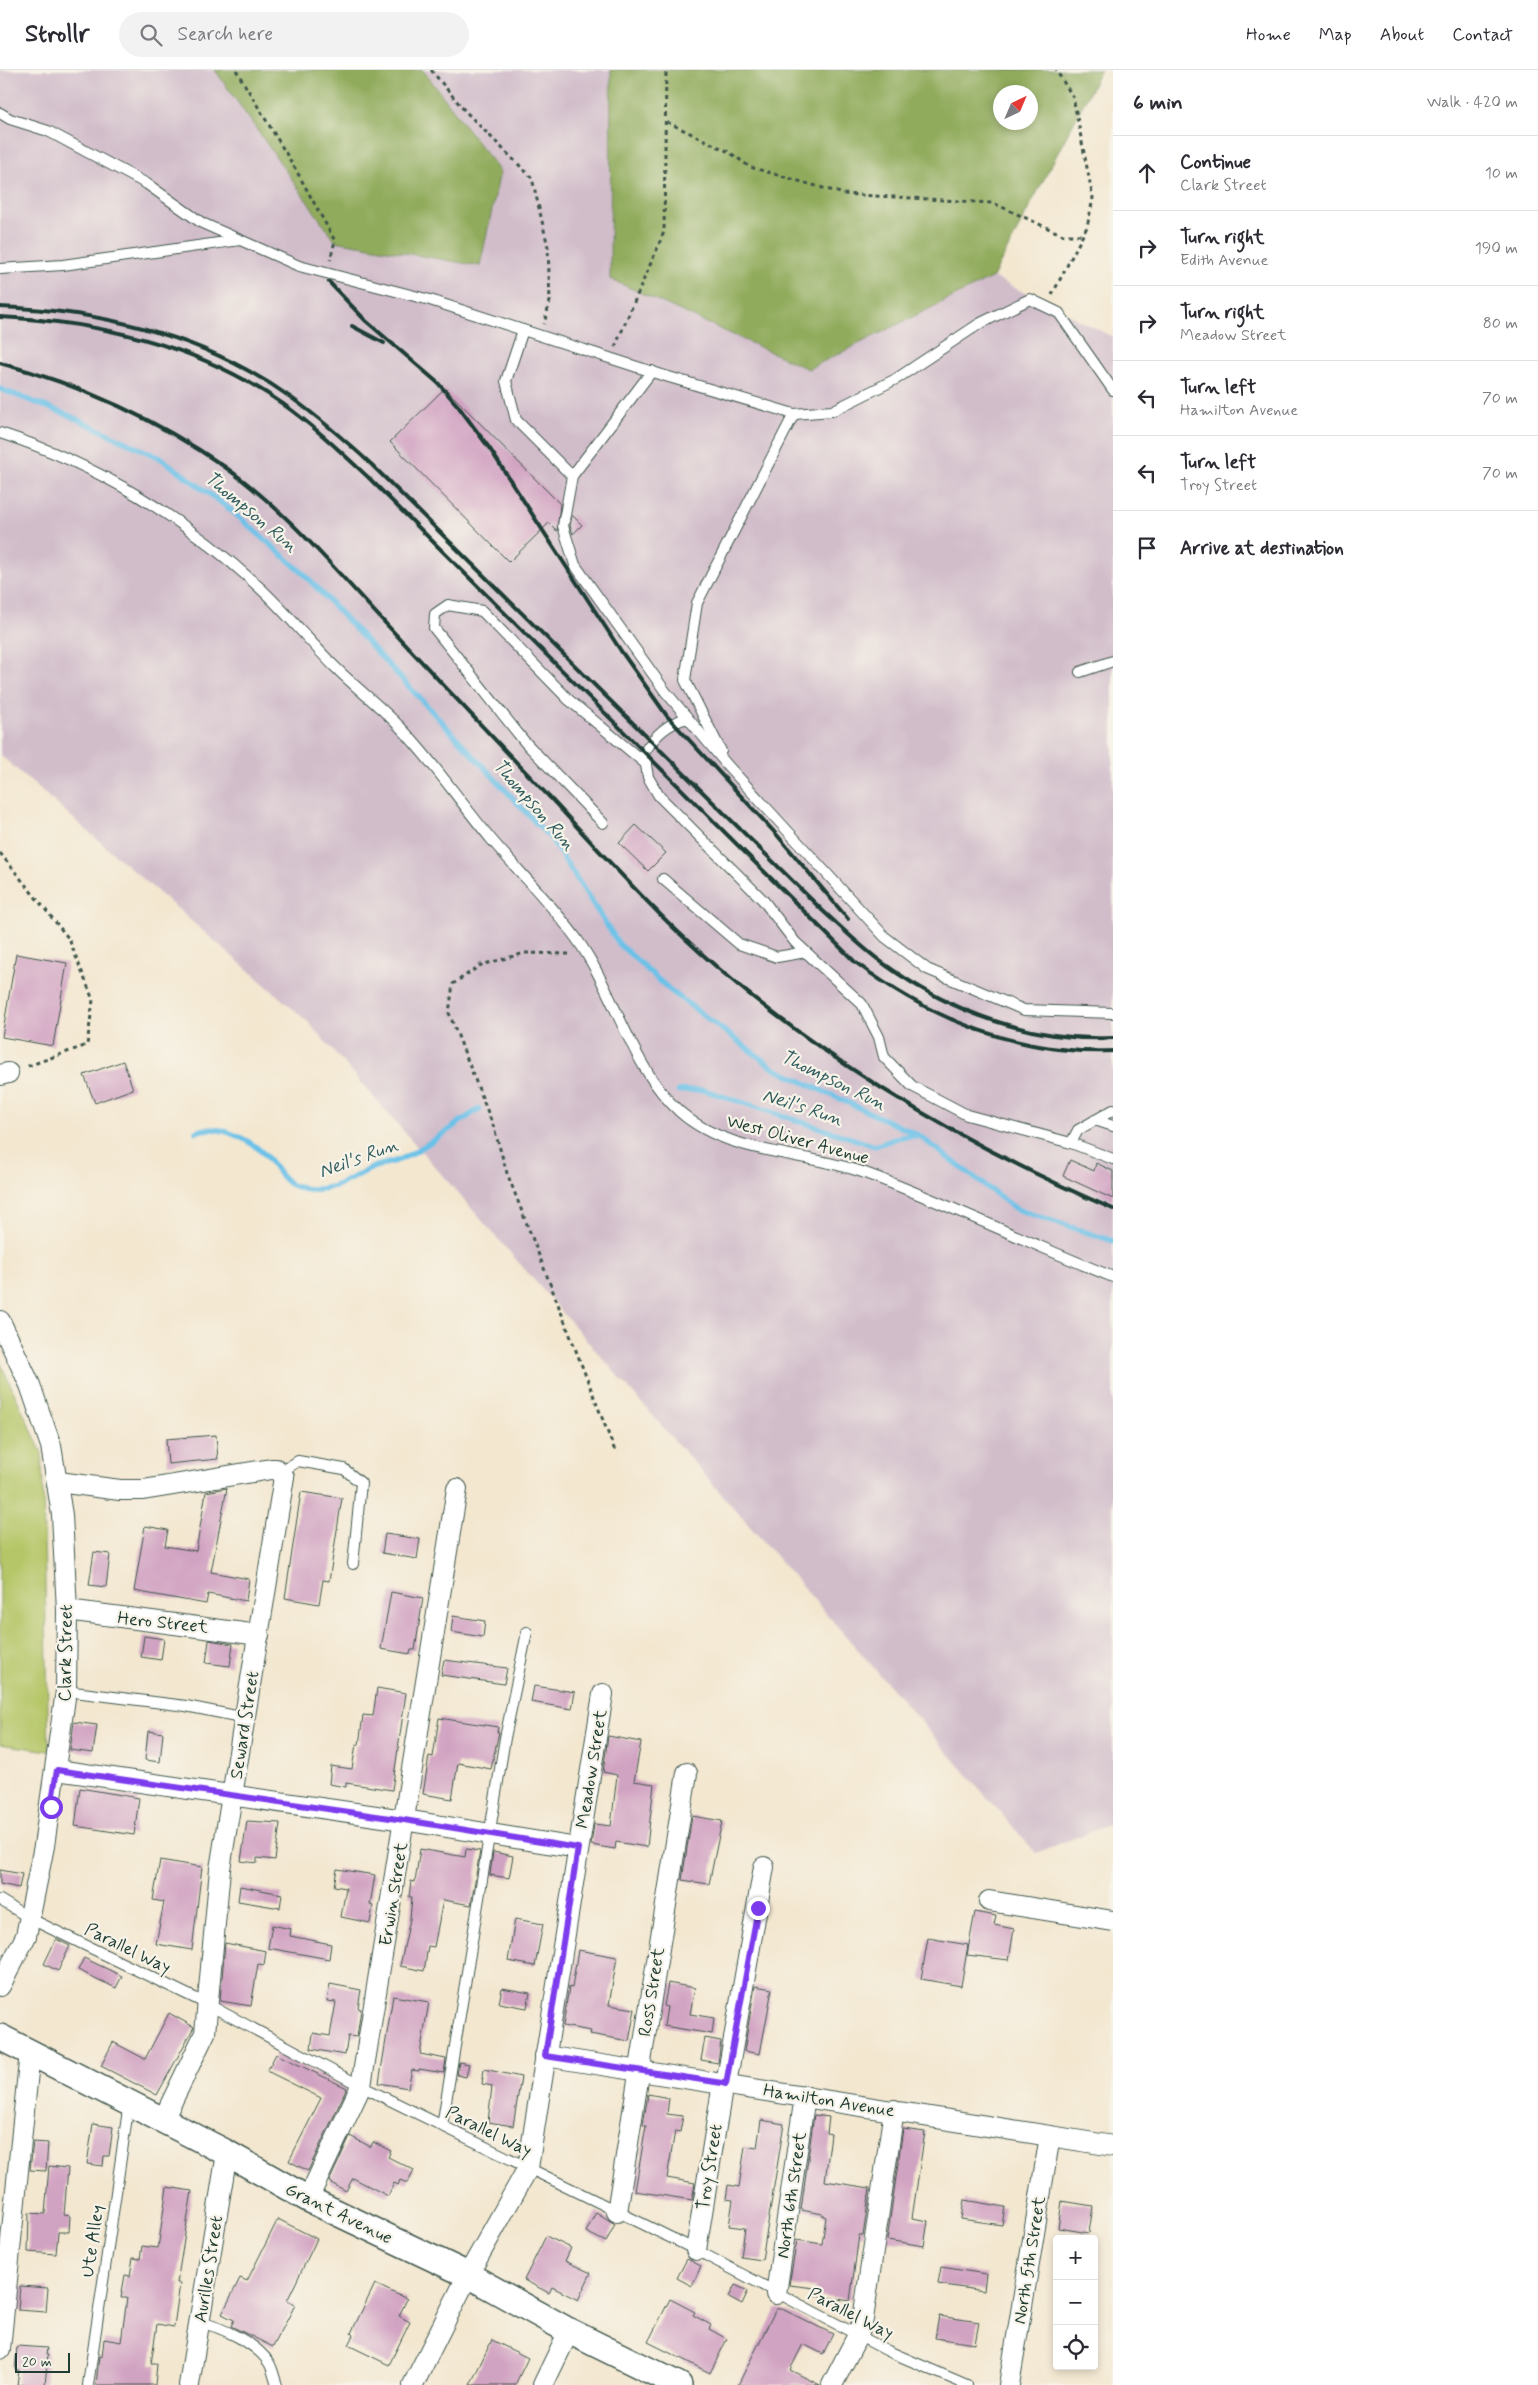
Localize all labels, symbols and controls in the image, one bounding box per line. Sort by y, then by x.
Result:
search box [119,12,469,57]
text: Strollr [25,19,89,50]
icon: search [137,21,165,49]
text: Search here [177,22,273,47]
text: Home [1246,23,1291,47]
text: Map [1319,23,1352,47]
text: About [1380,23,1424,47]
text: Contact [1452,23,1513,47]
north arrow [993,85,1038,130]
text: 6 min [1133,89,1183,117]
text: Walk · 420 m [1427,92,1518,113]
text: Continue [1180,150,1251,175]
icon: ahead [1133,159,1161,187]
text: 10 m [1485,163,1518,184]
text: Clark Street [1180,175,1266,196]
text: Turn right [1180,225,1264,250]
icon: right [1133,234,1161,262]
text: 190 m [1475,238,1518,259]
text: Edith Avenue [1180,250,1268,271]
text: Turn right [1180,300,1264,325]
icon: right [1133,309,1161,337]
text: 80 m [1483,313,1518,334]
text: Meadow Street [1180,325,1287,346]
text: Turn left [1180,375,1256,400]
icon: left [1133,384,1161,412]
text: 70 m [1482,388,1518,409]
text: Hamilton Avenue [1180,400,1298,421]
text: Turn left [1180,450,1256,475]
icon: left [1133,459,1161,487]
text: 70 m [1482,463,1518,484]
water label: Thompson Run [199,466,303,559]
text: Troy Street [1180,475,1257,496]
icon: arrive [1133,534,1161,562]
text: Arrive at destination [1180,536,1344,561]
water label: Thompson Run [487,754,581,856]
water label: Thompson Run [776,1044,890,1117]
water label: Neil's Run [759,1083,846,1132]
street label: West Oliver Avenue [724,1109,871,1170]
water label: Neil's Run [315,1132,402,1184]
street label: Clark Street [53,1604,79,1702]
street label: Hero Street [116,1606,210,1640]
street label: Seward Street [225,1669,265,1781]
street label: Meadow Street [571,1708,613,1830]
route start [40,1796,63,1819]
street label: Erwin Street [374,1840,414,1948]
route end [747,1897,770,1920]
street label: Parallel Way [80,1918,175,1980]
street label: Ross Street [633,1946,671,2038]
street label: Hamilton Avenue [761,2079,896,2123]
street label: Parallel Way [441,2101,536,2163]
street label: Troy Street [691,2122,729,2212]
street label: North 6th Street [771,2130,813,2260]
street label: Grant Avenue [281,2178,396,2250]
street label: North 5th Street [1008,2194,1052,2326]
street label: Ute Alley [76,2203,110,2279]
street label: Aurilles Street [189,2214,229,2324]
map controls [1053,2235,1098,2370]
button: + [1053,2235,1098,2280]
button: − [1053,2280,1098,2325]
street label: Parallel Way [804,2282,897,2346]
button: locate [1053,2325,1098,2370]
scale bar [15,2350,70,2373]
text: 20 m [22,2353,52,2371]

